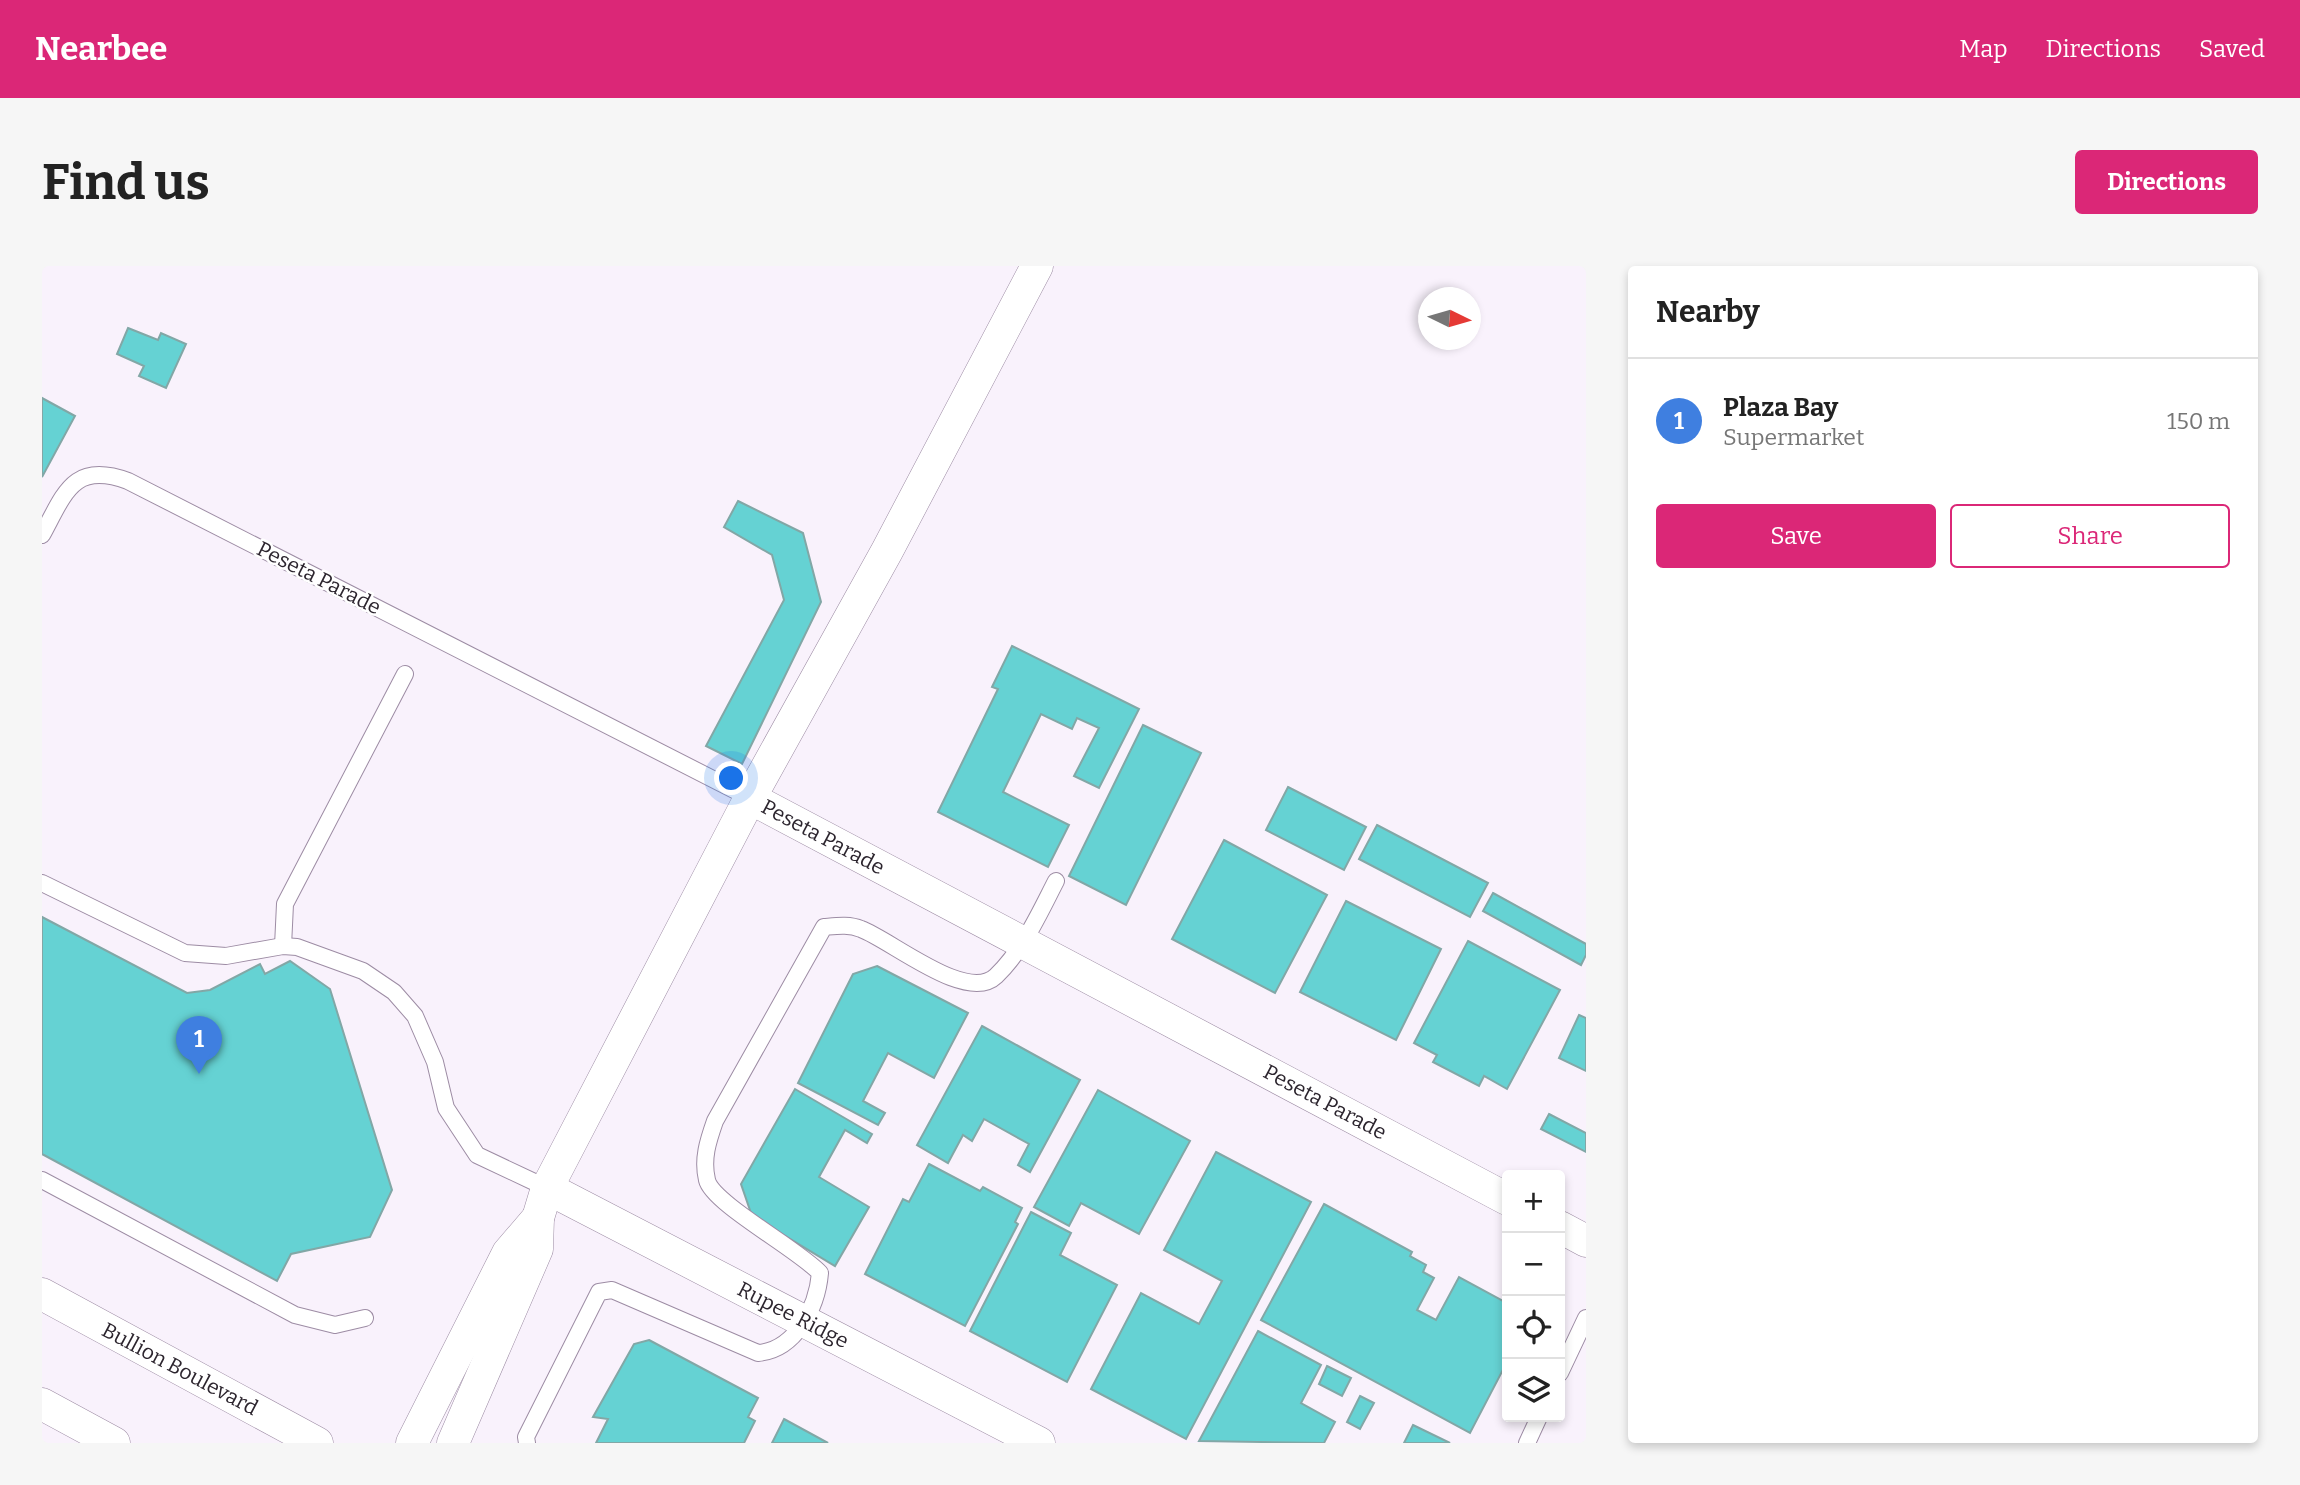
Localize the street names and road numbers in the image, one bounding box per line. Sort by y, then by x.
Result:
street label: Peseta Parade [253,536,385,620]
street label: Peseta Parade [757,794,889,880]
street label: Peseta Parade [1259,1059,1391,1145]
street label: Rupee Ridge [733,1276,853,1354]
street label: Bullion Boulevard [98,1317,262,1421]

